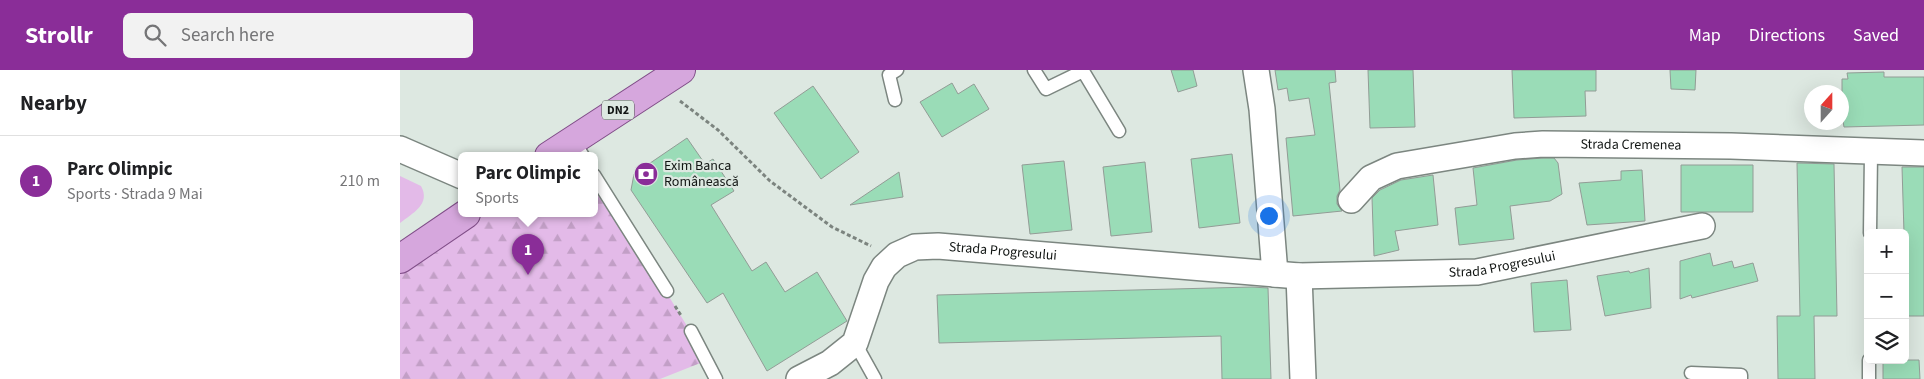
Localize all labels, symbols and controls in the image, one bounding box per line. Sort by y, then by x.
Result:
search box [123,13,473,58]
text: Strollr [25,18,93,53]
icon: search [141,21,169,49]
text: Search here [181,22,274,49]
text: Map [1689,23,1721,48]
text: Directions [1749,23,1825,48]
text: Saved [1853,23,1899,48]
north arrow [1804,85,1849,130]
text: Nearby [20,88,87,118]
road number: DN2 [602,100,634,120]
street label: Strada Cremenea [1580,134,1681,155]
popup [458,152,598,217]
text: Parc Olimpic [67,156,173,183]
place label: Exim Banca Românească [664,156,739,192]
text: Parc Olimpic [475,160,581,187]
bank icon: Exim Banca Românească [633,161,659,187]
text: 1 [32,170,40,192]
text: 210 m [340,170,380,192]
text: Sports · Strada 9 Mai [67,183,203,205]
text: Sports [475,187,519,209]
your location [1256,203,1282,229]
map controls [1864,229,1909,364]
button: + [1864,229,1909,274]
pin: 1 [512,234,544,275]
street label: Strada Progresului [948,237,1058,266]
street label: Strada Progresului [1448,246,1557,283]
button: − [1864,274,1909,319]
button: layers [1864,319,1909,364]

